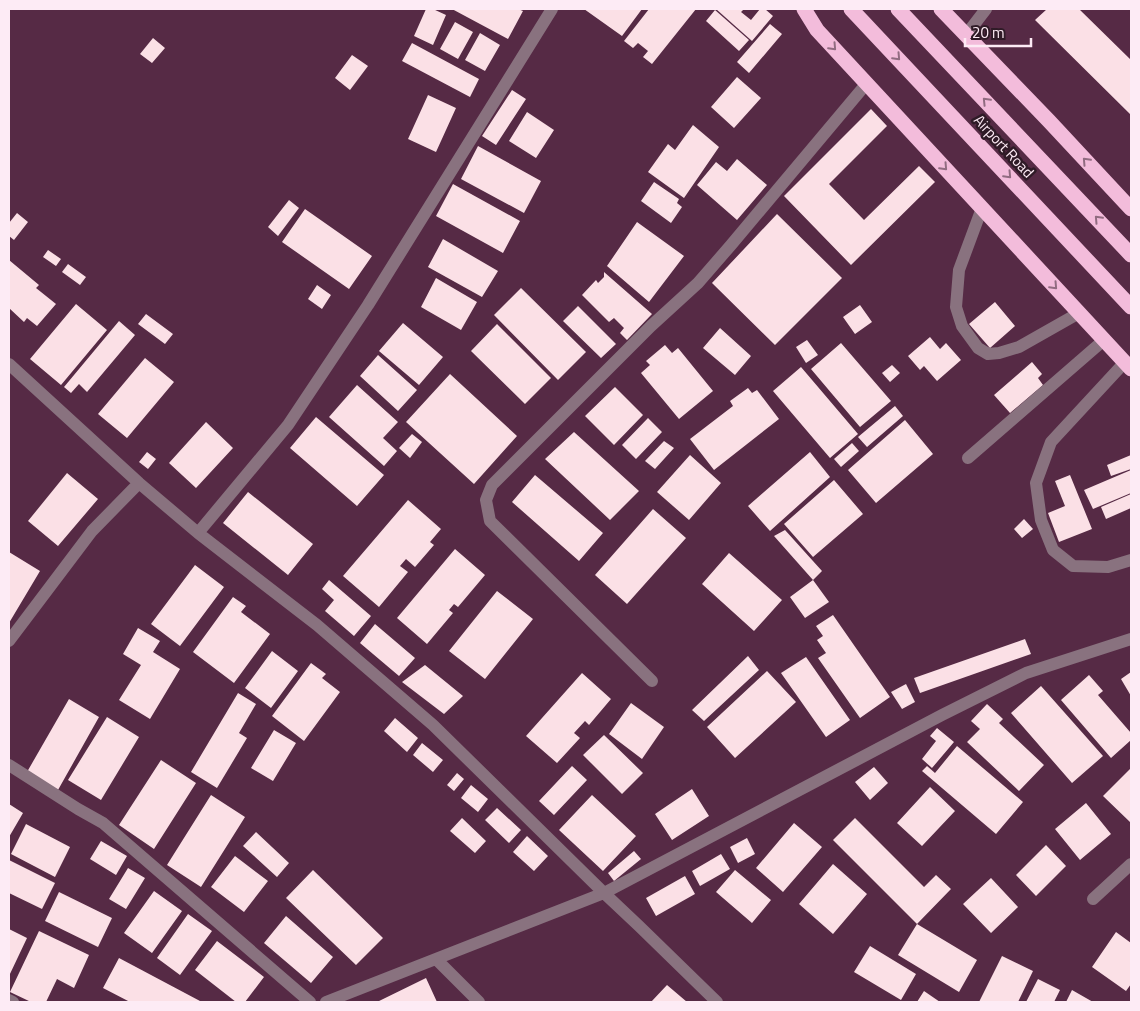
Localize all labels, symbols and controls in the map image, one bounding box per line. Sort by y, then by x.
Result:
scale bar [965,15,1031,47]
text: 20 m [972,21,1005,44]
one-way arrow [827,42,836,51]
one-way arrow [891,51,900,60]
one-way arrow [983,98,992,107]
street label: Airport Road [968,109,1040,183]
one-way arrow [1083,157,1092,166]
one-way arrow [938,161,947,170]
one-way arrow [1002,170,1011,179]
one-way arrow [1095,216,1104,225]
one-way arrow [1048,280,1057,289]

